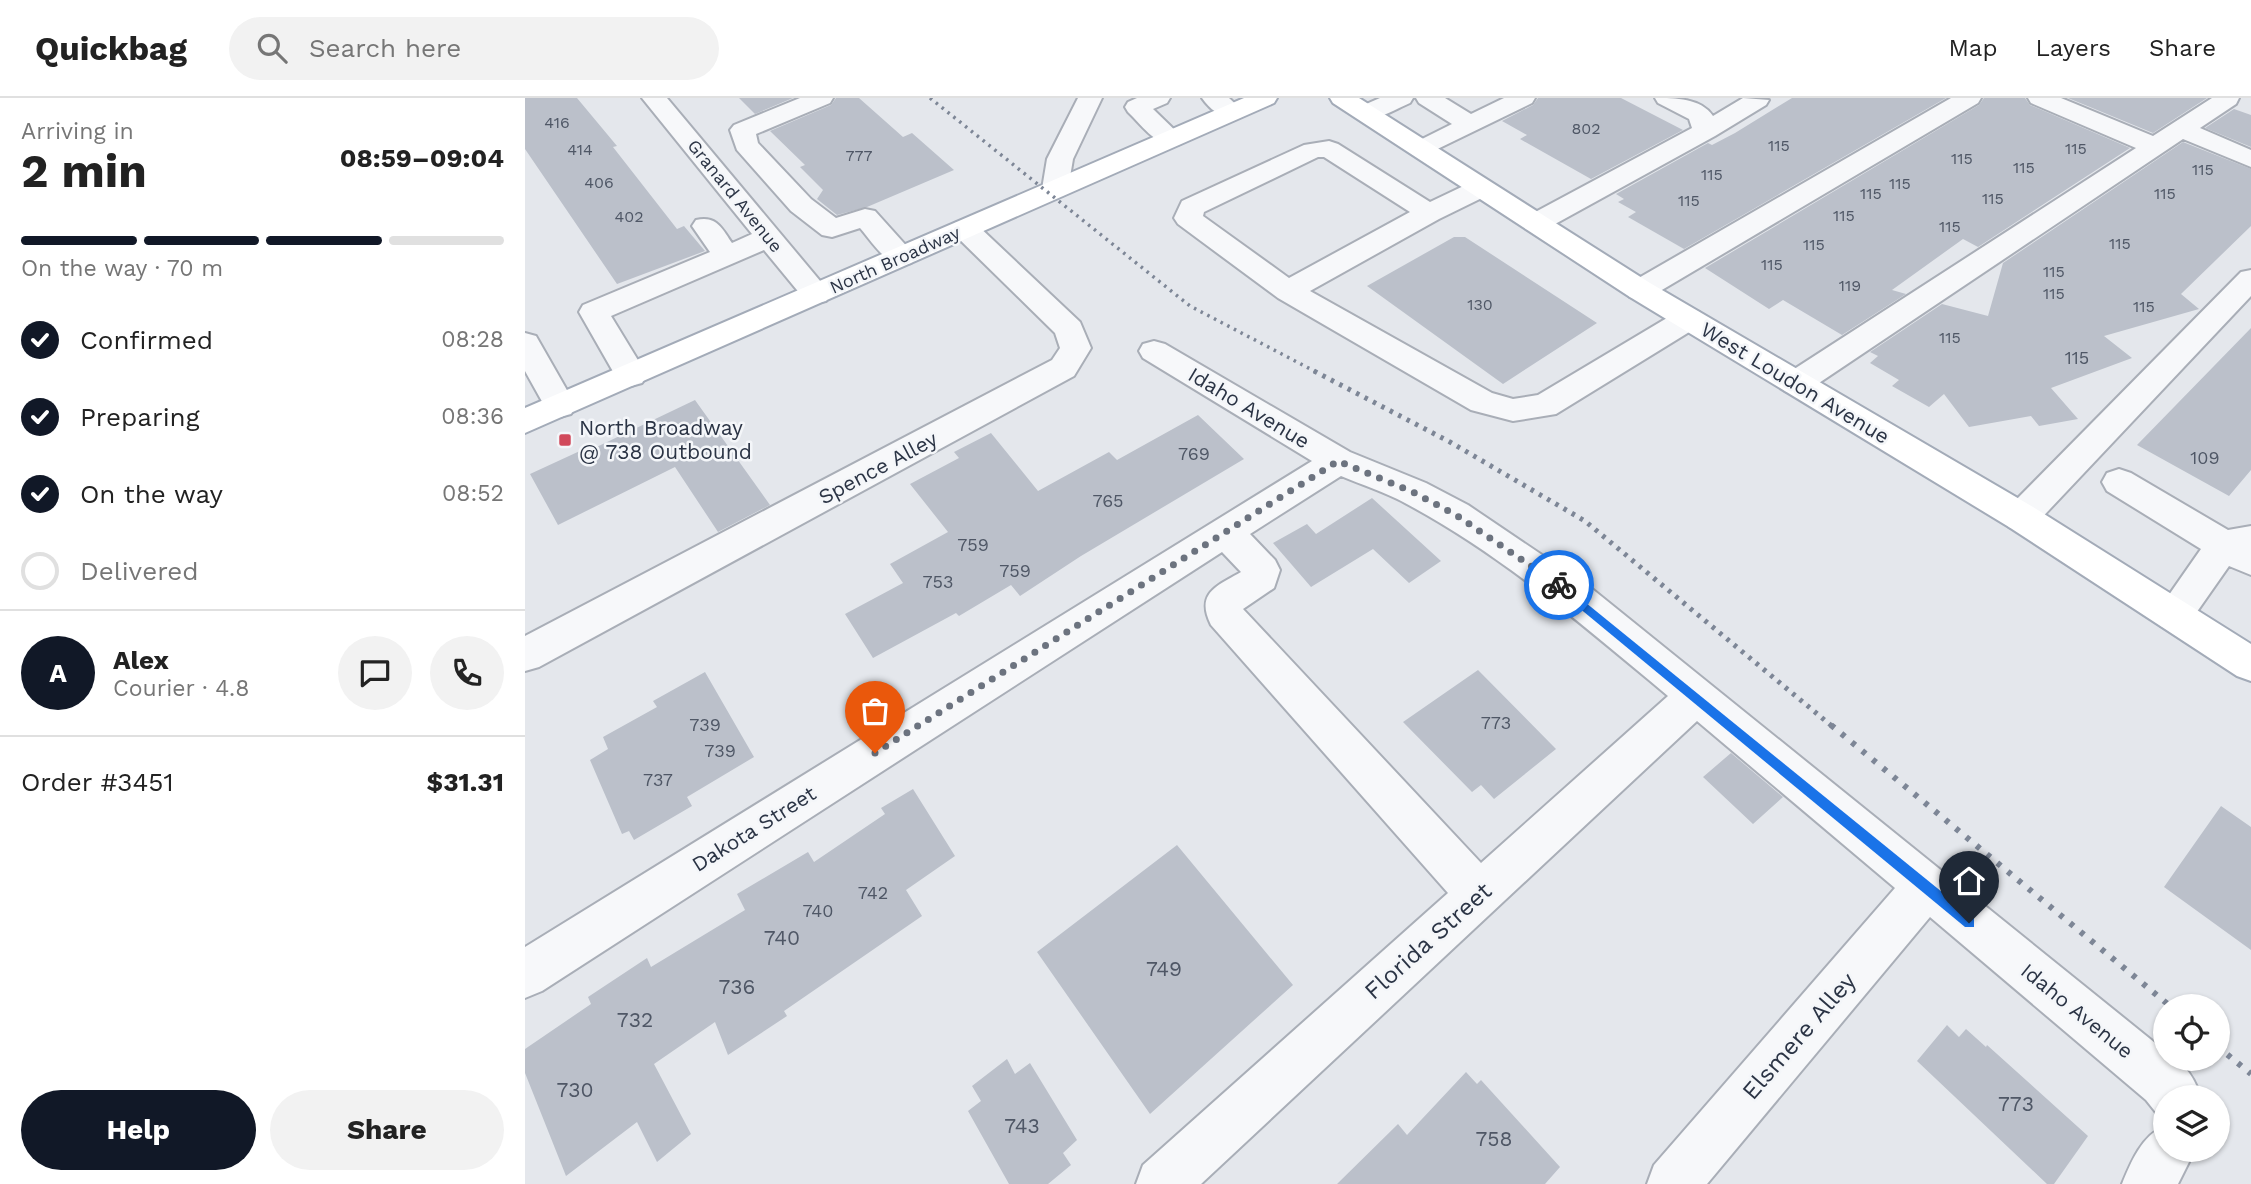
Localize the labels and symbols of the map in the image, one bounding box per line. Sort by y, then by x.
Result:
house number: 416 [544,113,570,132]
house number: 802 [1571,119,1601,138]
street label: Granard Avenue [683,135,787,256]
house number: 115 [1768,136,1790,155]
house number: 115 [2065,139,2087,158]
house number: 414 [567,140,593,159]
house number: 777 [846,146,872,165]
house number: 115 [1951,149,1973,168]
house number: 115 [2013,158,2035,177]
house number: 115 [2192,160,2214,179]
house number: 115 [1701,165,1723,184]
house number: 406 [584,173,614,192]
house number: 115 [1889,174,1911,193]
house number: 115 [1860,184,1882,203]
house number: 115 [2154,184,2176,203]
house number: 115 [1982,189,2004,208]
house number: 115 [1678,191,1700,210]
house number: 115 [1833,206,1855,225]
house number: 402 [614,207,644,226]
house number: 115 [1939,217,1961,236]
street label: North Broadway [826,221,964,298]
house number: 115 [2109,234,2131,253]
house number: 115 [1803,235,1825,254]
house number: 115 [1761,255,1783,274]
house number: 115 [2043,262,2065,281]
house number: 119 [1839,276,1861,295]
house number: 115 [2043,284,2065,303]
house number: 130 [1467,295,1493,314]
house number: 115 [2133,297,2155,316]
street label: West Loudon Avenue [1696,316,1894,449]
house number: 115 [1939,328,1961,347]
house number: 115 [2065,347,2089,368]
street label: Idaho Avenue [1184,361,1315,454]
place label: North Broadway @ 738 Outbound [579,415,752,464]
street label: Spence Alley [814,426,942,509]
marker: North Broadway @ 738 Outbound [557,432,573,448]
house number: 769 [1178,443,1210,464]
house number: 109 [2190,447,2220,468]
house number: 765 [1092,490,1124,511]
house number: 759 [957,534,989,555]
courier [1524,550,1594,620]
house number: 759 [999,560,1031,581]
house number: 753 [922,571,954,592]
pin [845,681,905,753]
house number: 773 [1481,712,1511,733]
house number: 739 [689,714,721,735]
house number: 739 [704,740,736,761]
house number: 737 [643,769,673,790]
street label: Dakota Street [687,780,821,877]
pin [1939,851,1999,923]
street label: Florida Street [1359,877,1497,1005]
house number: 742 [858,882,888,903]
house number: 740 [802,900,834,921]
house number: 740 [764,925,800,950]
house number: 749 [1146,956,1182,981]
street label: Idaho Avenue [2016,958,2139,1064]
street label: Elsmere Alley [1736,966,1862,1105]
house number: 736 [719,974,755,999]
house number: 732 [617,1007,653,1032]
house number: 730 [556,1077,594,1102]
house number: 773 [1998,1091,2034,1116]
house number: 743 [1004,1113,1040,1138]
house number: 758 [1476,1126,1512,1151]

